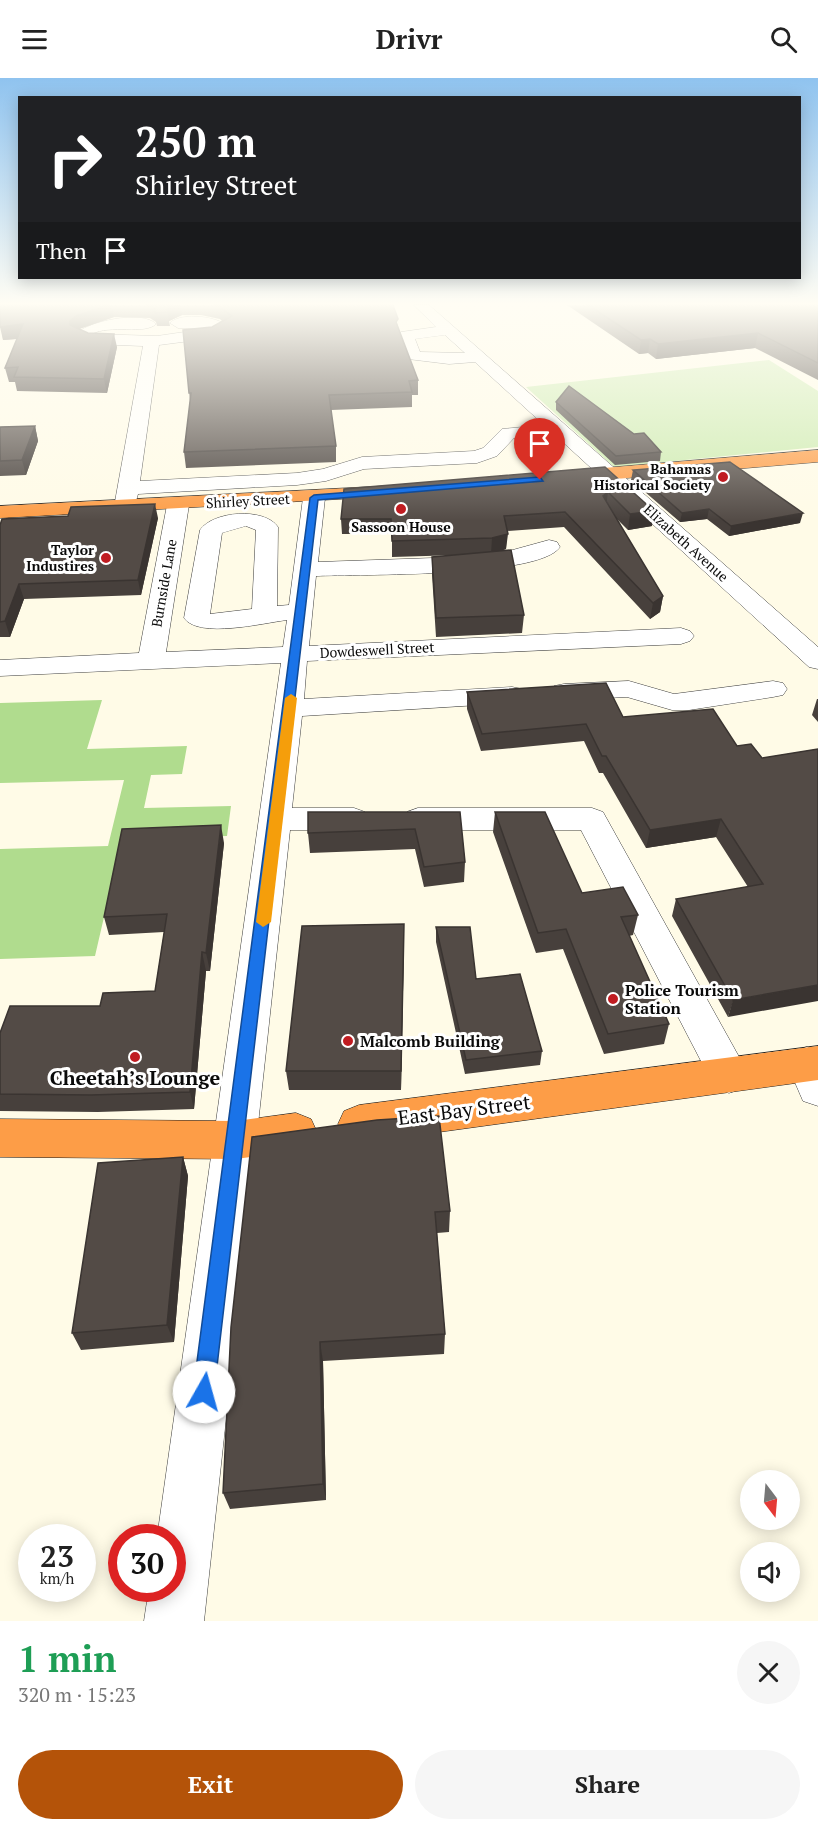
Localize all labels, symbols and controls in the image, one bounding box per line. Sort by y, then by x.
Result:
text: Drivr [376,21,442,57]
icon: menu [18,23,51,56]
icon: search [767,23,800,56]
text: 250 m [135,113,256,169]
icon: right [36,120,114,198]
text: Shirley Street [135,167,297,203]
icon: arrive [99,234,132,267]
text: Then [36,236,87,265]
pin [514,418,565,480]
icon: arrive [523,427,556,460]
place label: Bahamas Historical Society [594,459,712,494]
marker: Bahamas Historical Society [716,470,730,484]
street label: Shirley Street [205,489,291,512]
street label: Elizabeth Avenue [640,500,733,586]
marker: Sassoon House [394,502,408,516]
place label: Sassoon House [351,517,451,536]
street label: Burnside Lane [146,537,181,628]
place label: Taylor Industires [26,540,94,575]
marker: Taylor Industires [99,551,113,565]
street label: Dowdeswell Street [319,637,436,662]
place label: Police Tourism Station [625,979,739,1019]
marker: Police Tourism Station [606,992,620,1006]
place label: Malcomb Building [360,1030,501,1052]
marker: Malcomb Building [341,1034,355,1048]
marker: Cheetah’s Lounge [128,1050,142,1064]
place label: Cheetah’s Lounge [50,1064,220,1091]
street label: East Bay Street [396,1088,532,1131]
position arrow [172,1360,236,1424]
north arrow [740,1470,800,1530]
map controls [740,1470,800,1602]
speed limit sign: 30 [108,1524,186,1602]
text: 23 [40,1536,74,1576]
button: sound [740,1542,800,1602]
text: km/h [40,1568,74,1588]
text: 1 min [18,1635,116,1682]
button: close [737,1641,800,1704]
text: 320 m · 15:23 [18,1681,136,1708]
button: Exit [18,1750,403,1819]
button: Share [415,1750,800,1819]

